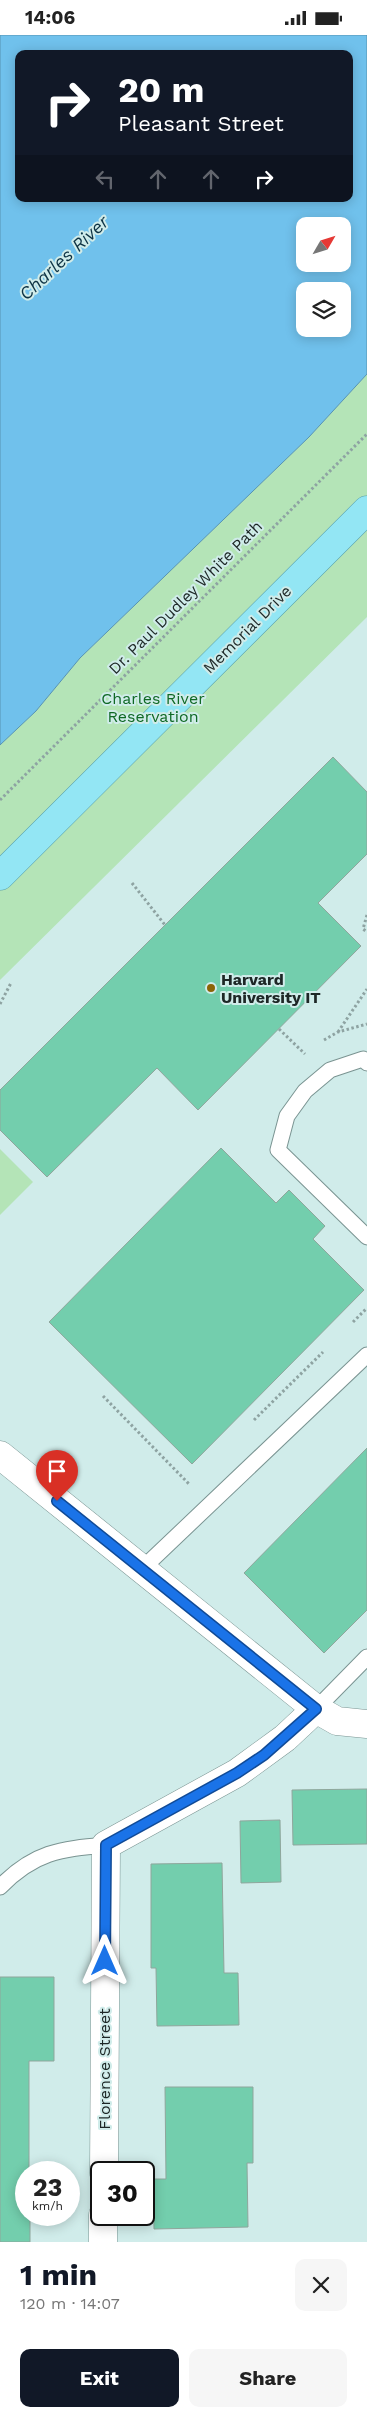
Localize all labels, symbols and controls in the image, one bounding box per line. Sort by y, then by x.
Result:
text: 14:06 [25,6,75,29]
text: 20 m [118,69,204,111]
icon: right [35,70,100,135]
text: Pleasant Street [118,111,284,136]
icon: left [91,165,119,193]
icon: ahead [144,165,172,193]
icon: ahead [197,165,225,193]
icon: right [250,165,278,193]
water label: Charles River [15,210,113,304]
north arrow [296,217,351,273]
map controls [296,217,351,337]
button: layers [296,282,351,337]
street label: Dr. Paul Dudley White Path [105,517,266,678]
street label: Memorial Drive [199,581,295,677]
park label: Charles River Reservation [101,689,205,726]
place label: Harvard University IT [221,970,321,1007]
marker: Harvard University IT [205,982,217,994]
pin [36,1450,78,1501]
icon: arrive [43,1457,71,1485]
position arrow [78,1934,130,1986]
street label: Florence Street [95,2008,114,2130]
speed limit sign: 30 [90,2161,155,2226]
text: 23 [33,2173,62,2202]
text: km/h [32,2199,63,2213]
text: 1 min [20,2257,97,2292]
button: close [295,2259,347,2311]
text: 120 m · 14:07 [20,2294,120,2313]
button: Exit [20,2349,179,2407]
button: Share [189,2349,347,2407]

